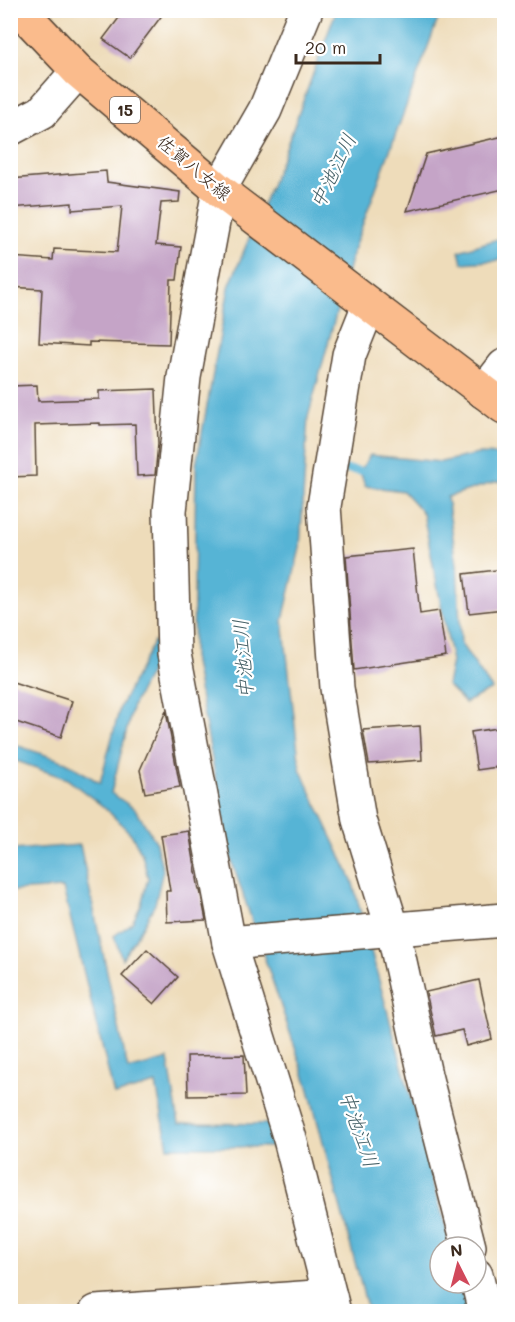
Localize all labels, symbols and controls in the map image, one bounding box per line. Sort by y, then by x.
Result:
scale bar [296,27,380,65]
text: 20 m [305,35,346,59]
road number: 15 [110,97,140,123]
street label: 佐賀八女線 [152,129,237,205]
water label: 中池江川 [303,129,361,212]
water label: 中池江川 [226,618,258,700]
water label: 中池江川 [335,1087,385,1171]
north arrow [428,1235,488,1295]
text: N [449,1239,464,1261]

